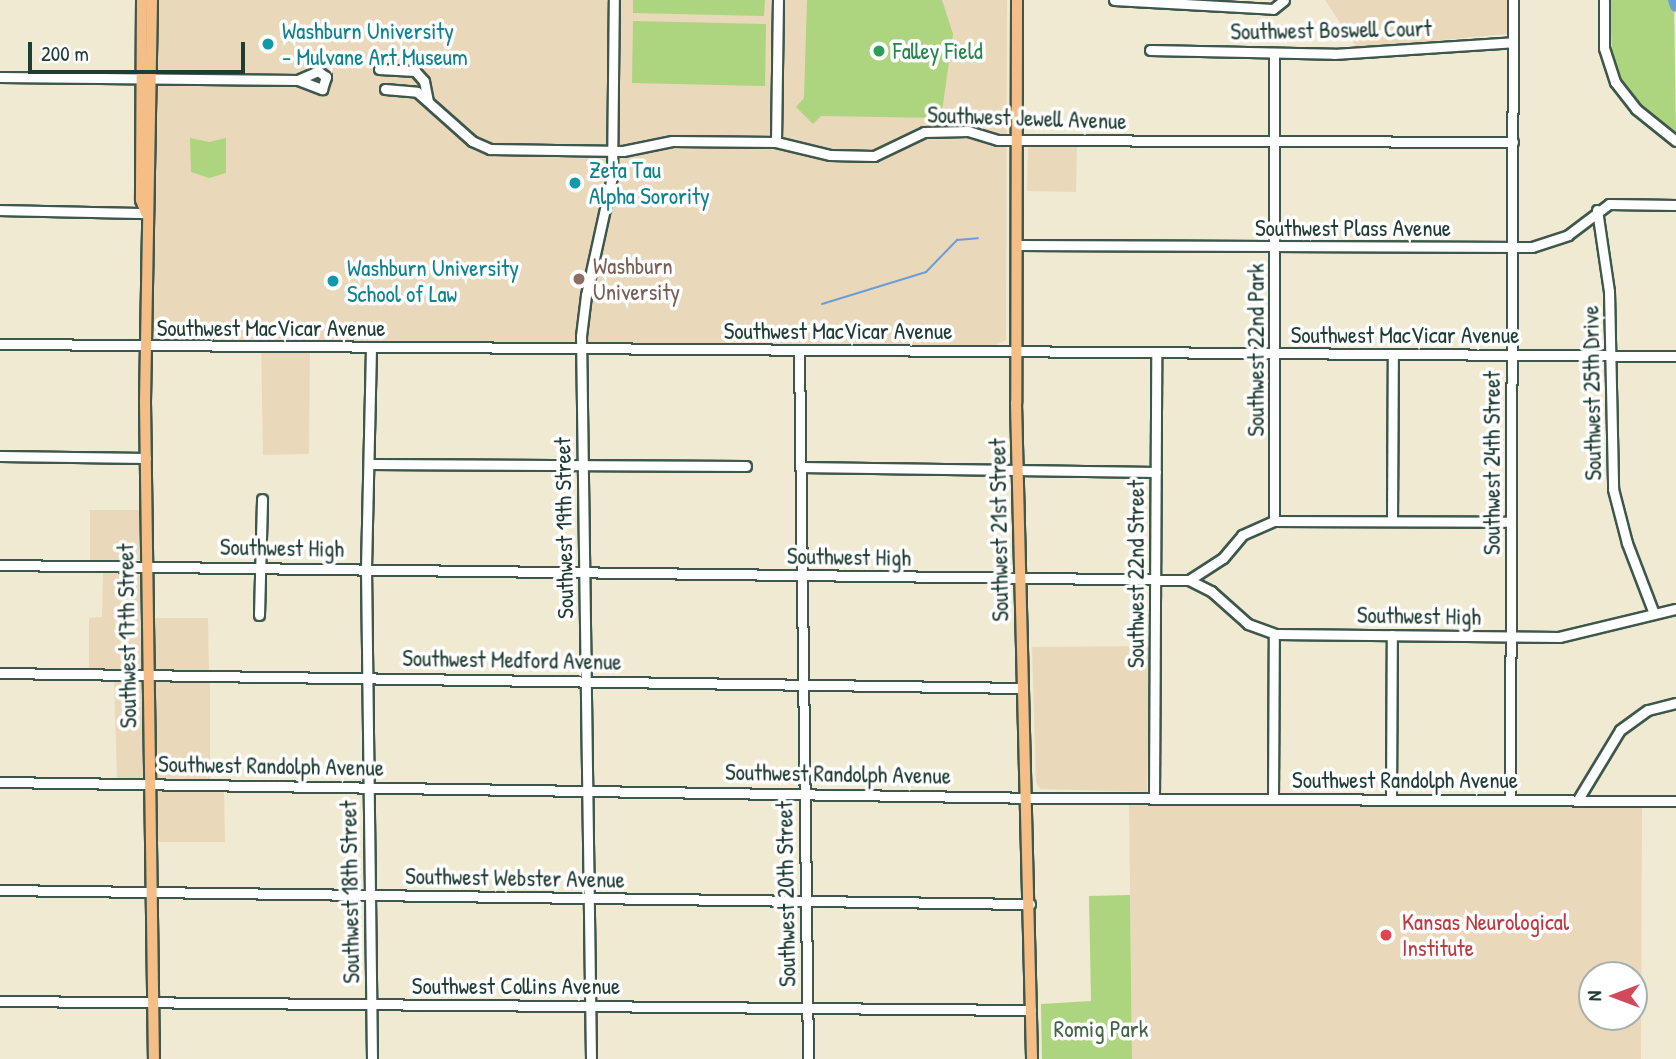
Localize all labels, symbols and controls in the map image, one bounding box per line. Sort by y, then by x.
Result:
street label: Southwest Boswell Court [1230,14,1432,46]
place label: Washburn University - Mulvane Art Museum [282,17,468,71]
scale bar [32,28,248,72]
marker: Washburn University - Mulvane Art Museum [260,36,276,52]
place label: Falley Field [893,37,983,65]
text: 200 m [41,39,89,68]
marker: Falley Field [871,43,887,59]
street label: Southwest Jewell Avenue [927,101,1127,135]
place label: Zeta Tau Alpha Sorority [589,156,710,210]
marker: Zeta Tau Alpha Sorority [567,175,583,191]
street label: Southwest Plass Avenue [1255,214,1451,242]
place label: Washburn University [593,252,680,306]
place label: Washburn University School of Law [347,254,519,308]
street label: Southwest 22nd Park [1242,263,1270,437]
marker: Washburn University [571,271,587,287]
marker: Washburn University School of Law [325,273,341,289]
street label: Southwest 25th Drive [1577,305,1607,481]
street label: Southwest MacVicar Avenue [157,314,385,342]
street label: Southwest MacVicar Avenue [724,317,952,345]
street label: Southwest MacVicar Avenue [1291,321,1519,349]
street label: Southwest 24th Street [1478,371,1506,555]
street label: Southwest 19th Street [549,437,579,619]
street label: Southwest 21st Street [984,438,1014,622]
street label: Southwest 22nd Street [1122,480,1150,668]
street label: Southwest High [220,533,344,563]
street label: Southwest High [787,542,911,572]
street label: Southwest 17th Street [112,543,142,729]
street label: Southwest High [1357,601,1481,631]
street label: Southwest Medford Avenue [402,644,622,676]
street label: Southwest Randolph Avenue [158,750,384,782]
street label: Southwest Randolph Avenue [725,758,951,790]
street label: Southwest Randolph Avenue [1292,766,1518,794]
street label: Southwest 18th Street [335,800,365,984]
street label: Southwest 20th Street [771,801,801,987]
street label: Southwest Webster Avenue [405,862,625,894]
place label: Kansas Neurological Institute [1402,908,1569,962]
marker: Kansas Neurological Institute [1376,925,1396,945]
north arrow [1578,961,1648,1031]
street label: Southwest Collins Avenue [412,972,620,1000]
text: N [1581,991,1607,1001]
park label: Romig Park [1054,1015,1148,1043]

